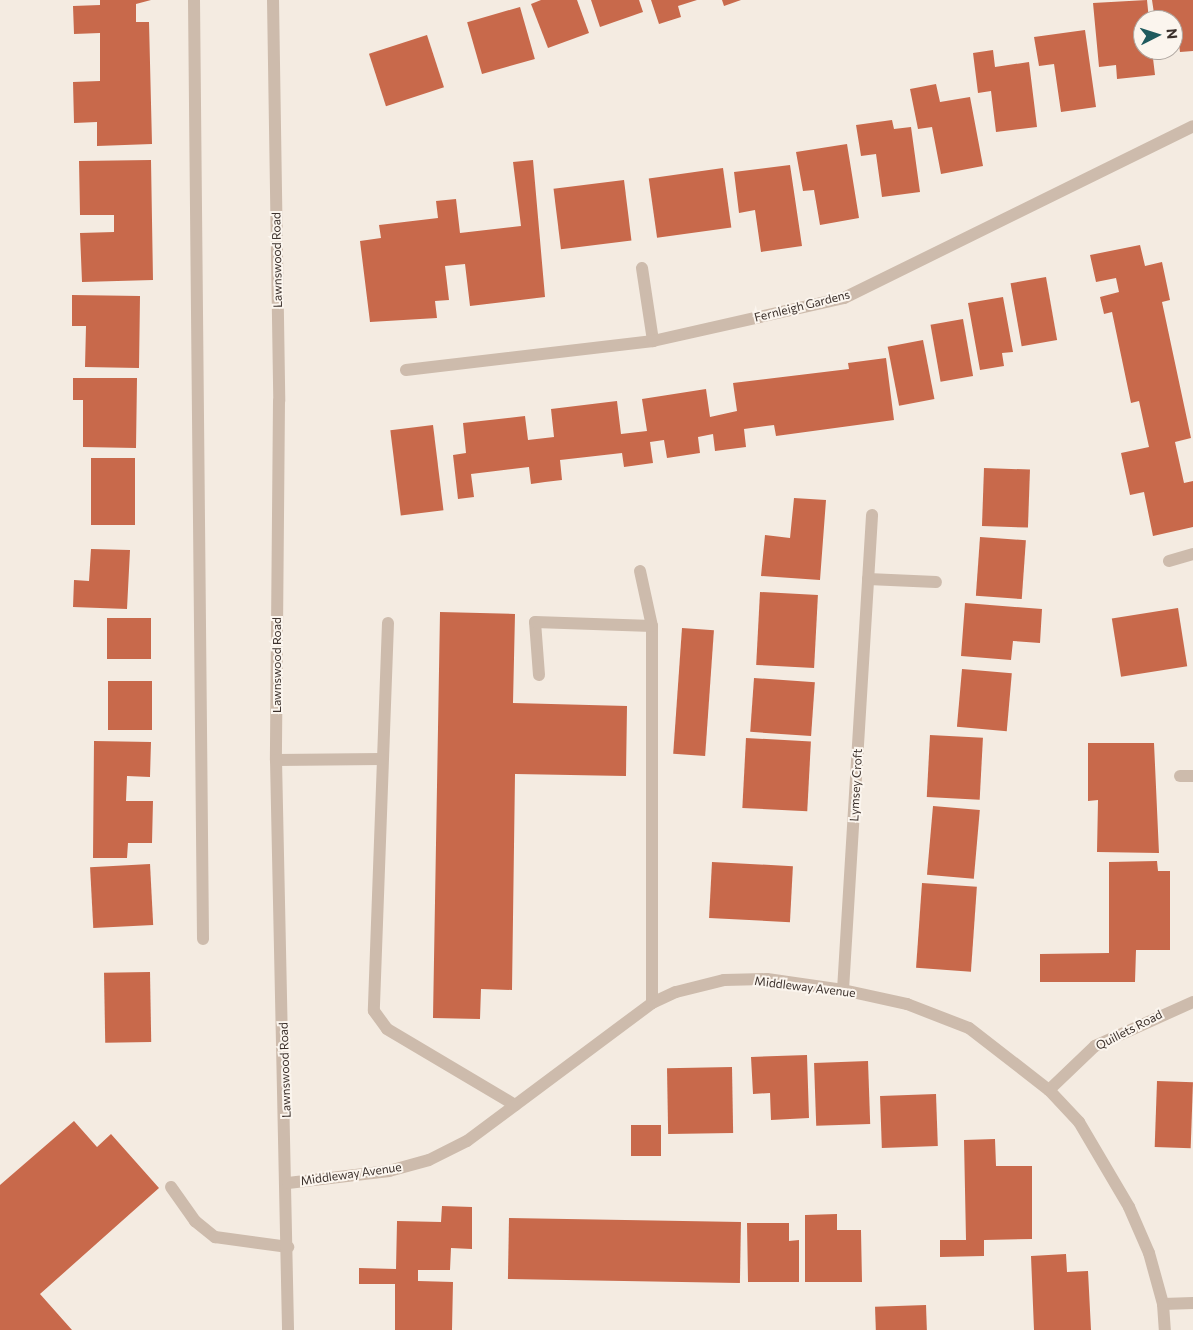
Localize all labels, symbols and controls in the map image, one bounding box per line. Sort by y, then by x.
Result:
north arrow [1133,10,1183,60]
text: N [1164,28,1181,40]
street label: Lawnswood Road [269,212,285,308]
street label: Fernleigh Gardens [753,287,851,325]
street label: Lawnswood Road [270,617,284,713]
street label: Lymsey Croft [847,748,865,822]
street label: Middleway Avenue [754,974,856,1000]
street label: Quillets Road [1093,1007,1165,1053]
street label: Lawnswood Road [276,1022,294,1118]
street label: Middleway Avenue [300,1160,402,1188]

